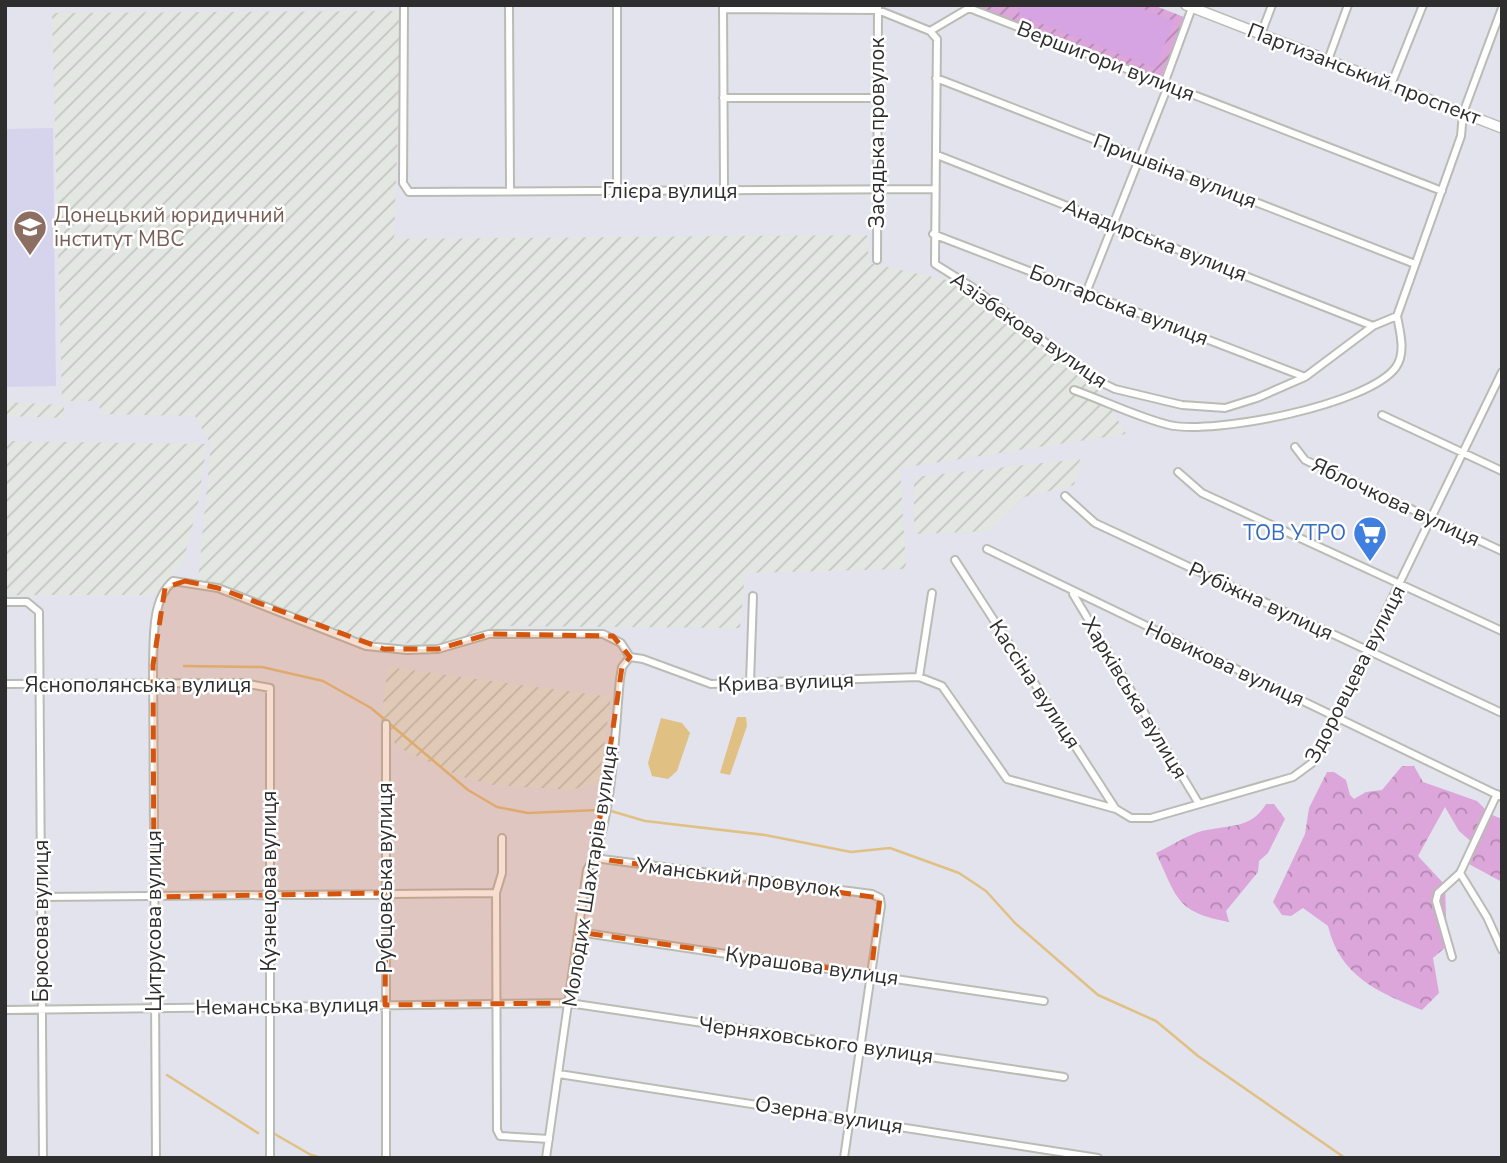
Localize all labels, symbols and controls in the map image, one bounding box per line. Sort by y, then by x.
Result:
street label: Вершигори вулиця [1013,14,1199,108]
street label: Партизанський проспект [1243,16,1485,132]
street label: Засядька провулок [863,37,891,228]
street label: Пришвіна вулиця [1089,127,1261,215]
street label: Глієра вулиця [602,177,738,205]
street label: Анадирська вулиця [1059,192,1251,288]
place label: Донецький юридичний інститут МВС [54,201,285,253]
school or university icon: Донецький юридичний інститут МВС [11,208,49,257]
street label: Болгарська вулиця [1026,258,1212,352]
street label: Азізбекова вулиця [945,265,1113,395]
street label: Яблочкова вулиця [1307,451,1485,553]
supermarket icon: ТОВ УТРО [1351,514,1389,563]
place label: ТОВ УТРО [1243,519,1346,547]
street label: Рубіжна вулиця [1184,555,1338,647]
street label: Здоровцева вулиця [1298,580,1412,768]
street label: Харківська вулиця [1076,612,1194,784]
street label: Кассіна вулиця [983,614,1087,754]
street label: Новикова вулиця [1141,615,1309,713]
street label: Крива вулиця [717,666,855,698]
street label: Яснополянська вулиця [25,671,251,699]
street label: Молодих Шахтарів вулиця [555,743,625,1009]
street label: Рубцовська вулиця [371,782,399,974]
street label: Кузнецова вулиця [255,791,283,971]
street label: Цитрусова вулиця [140,830,168,1012]
street label: Брюсова вулиця [27,840,55,1002]
street label: Уманський провулок [633,850,843,904]
street label: Курашова вулиця [724,940,900,992]
street label: Неманська вулиця [195,990,379,1022]
street label: Черняховського вулиця [697,1010,935,1070]
street label: Озерна вулиця [753,1089,905,1141]

